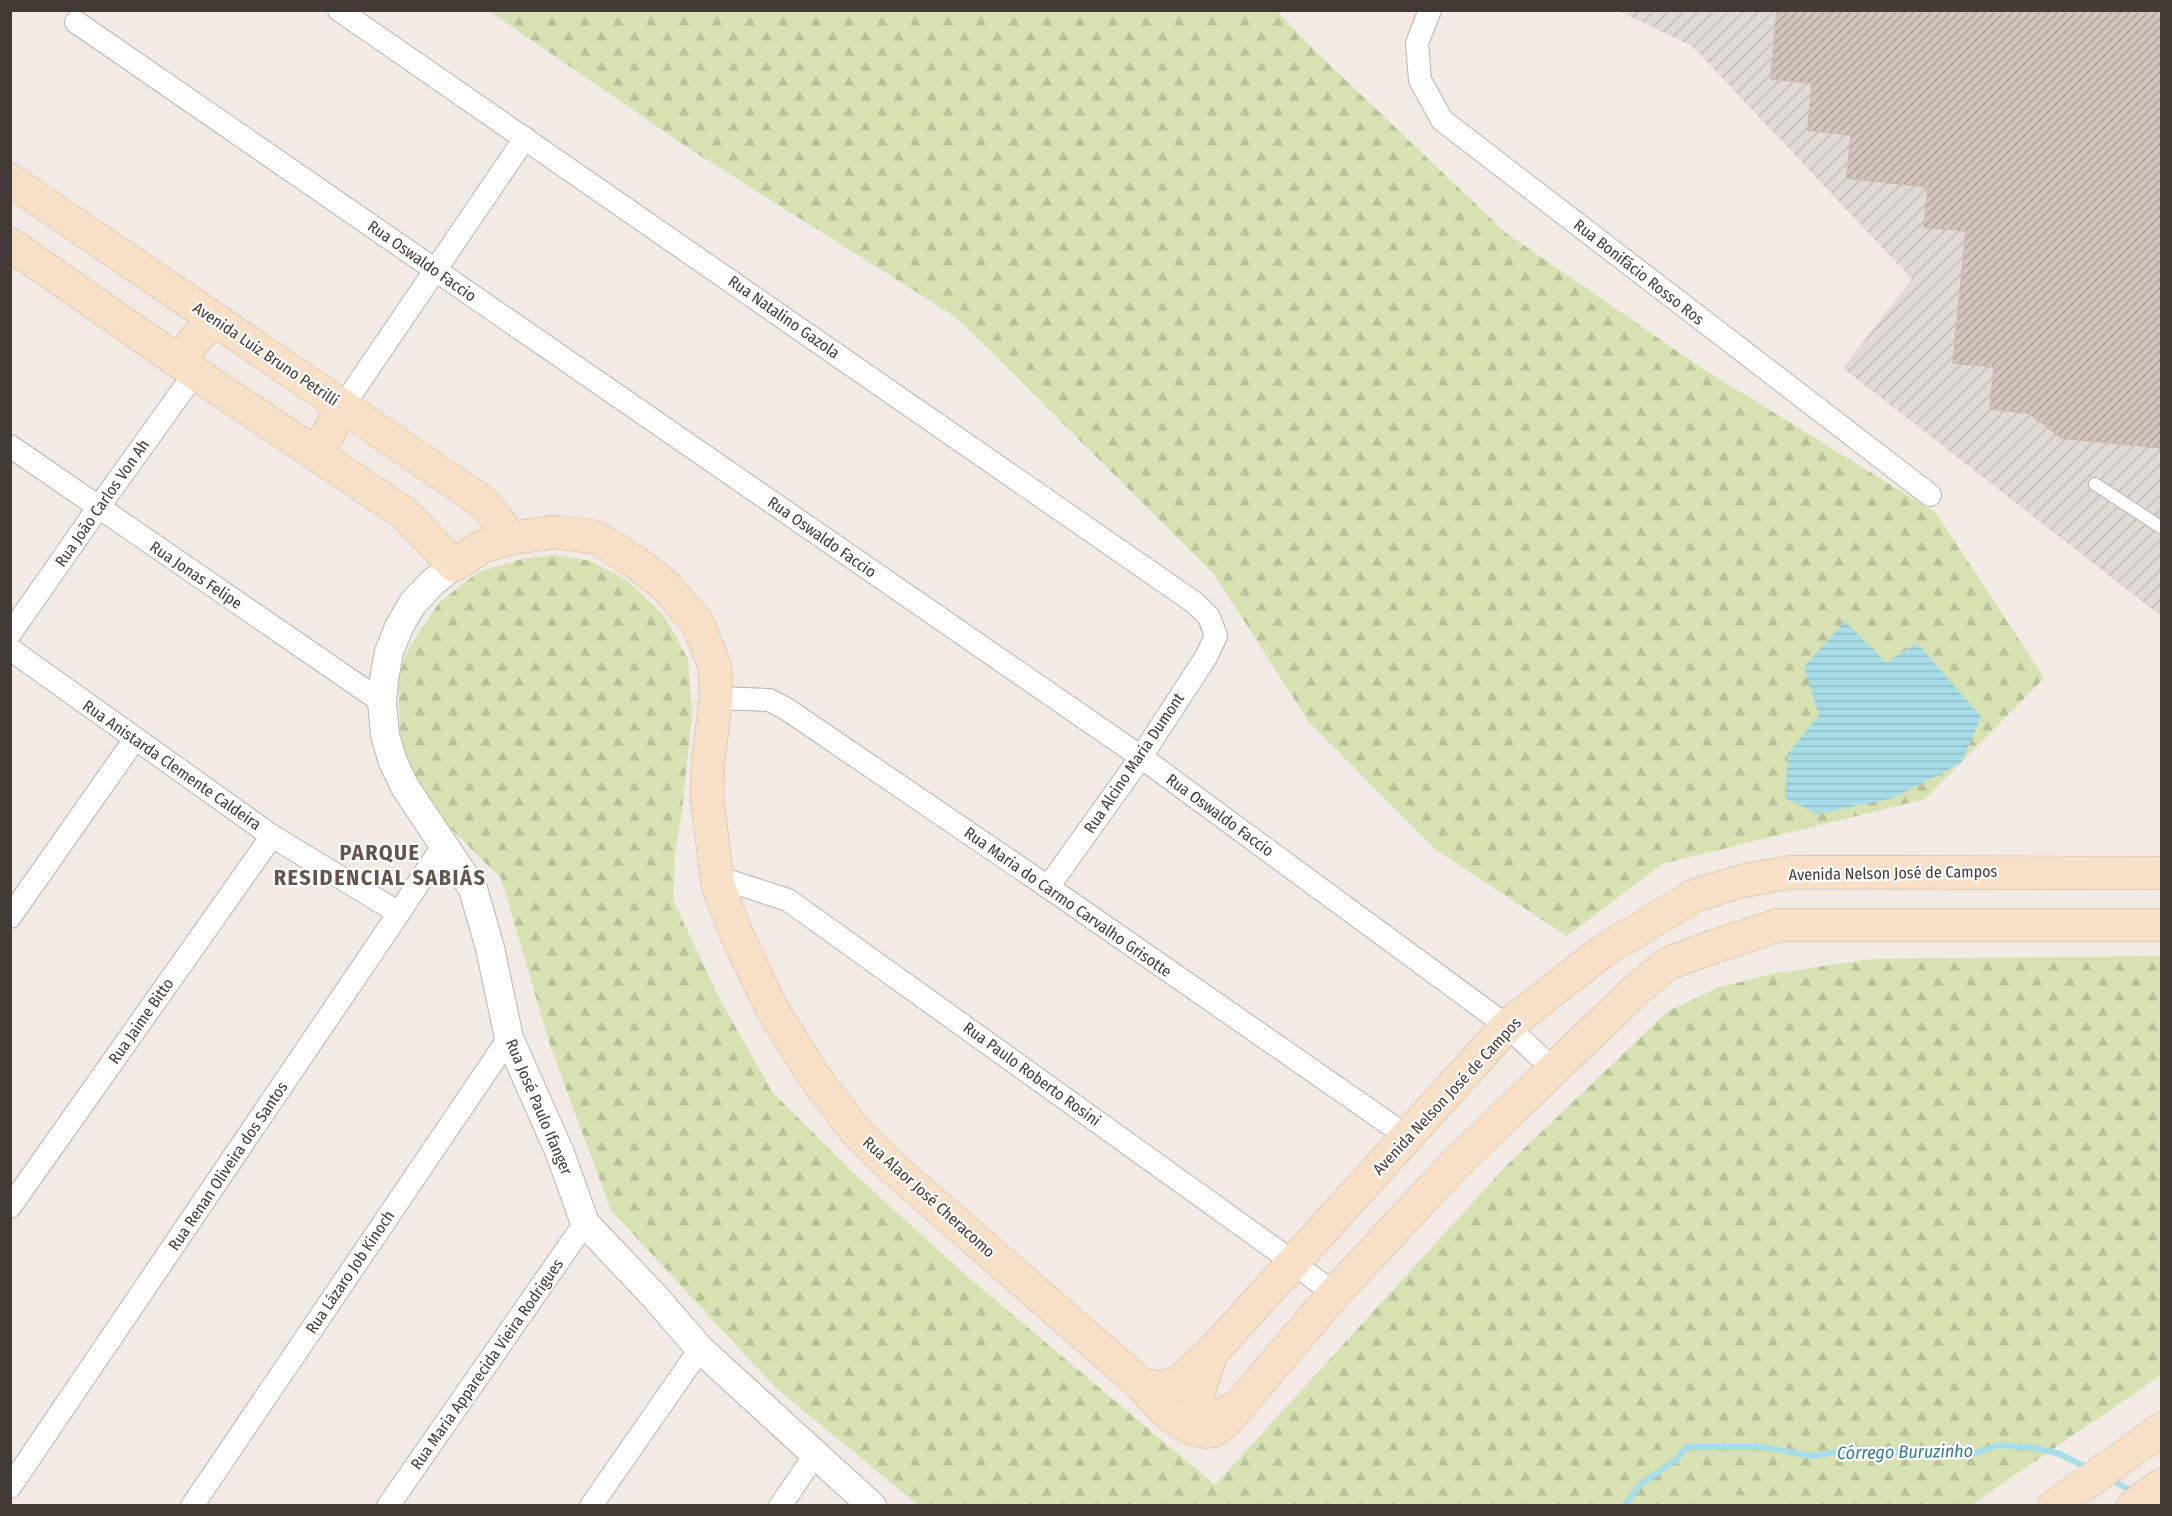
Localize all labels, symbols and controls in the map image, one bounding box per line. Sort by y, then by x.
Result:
street label: Rua Bonifácio Rosso Ros [1570,215,1708,329]
street label: Rua Oswaldo Faccio [364,216,480,306]
street label: Rua Natalino Gazola [725,271,843,363]
street label: Avenida Luiz Bruno Petrilli [189,298,343,410]
street label: Rua João Carlos Von Ah [51,436,153,570]
street label: Rua Oswaldo Faccio [764,492,880,582]
street label: Rua Jonas Felipe [146,537,246,613]
street label: Rua Alcino Maria Dumont [1080,689,1188,837]
street label: Rua Anistarda Clemente Caldeira [79,696,265,834]
street label: Rua Oswaldo Faccio [1163,770,1277,860]
street label: Rua Maria do Carmo Carvalho Grisotte [961,823,1175,981]
district label: PARQUE RESIDENCIAL SABIÁS [274,839,486,891]
street label: Avenida Nelson José de Campos [1788,862,1998,884]
street label: Rua Jaime Bitto [104,974,178,1068]
street label: Avenida Nelson José de Campos [1369,1013,1525,1179]
street label: Rua Paulo Roberto Rosini [960,1018,1104,1130]
street label: Rua José Paulo Ifanger [502,1036,576,1178]
street label: Rua Renan Oliveira dos Santos [164,1078,292,1254]
street label: Rua Alaor José Cheracomo [859,1133,999,1261]
street label: Rua Lázaro Job Kinoch [302,1207,398,1337]
street label: Rua Maria Apparecida Vieira Rodrigues [407,1255,567,1473]
water label: Córrego Buruzinho [1837,1440,1973,1464]

